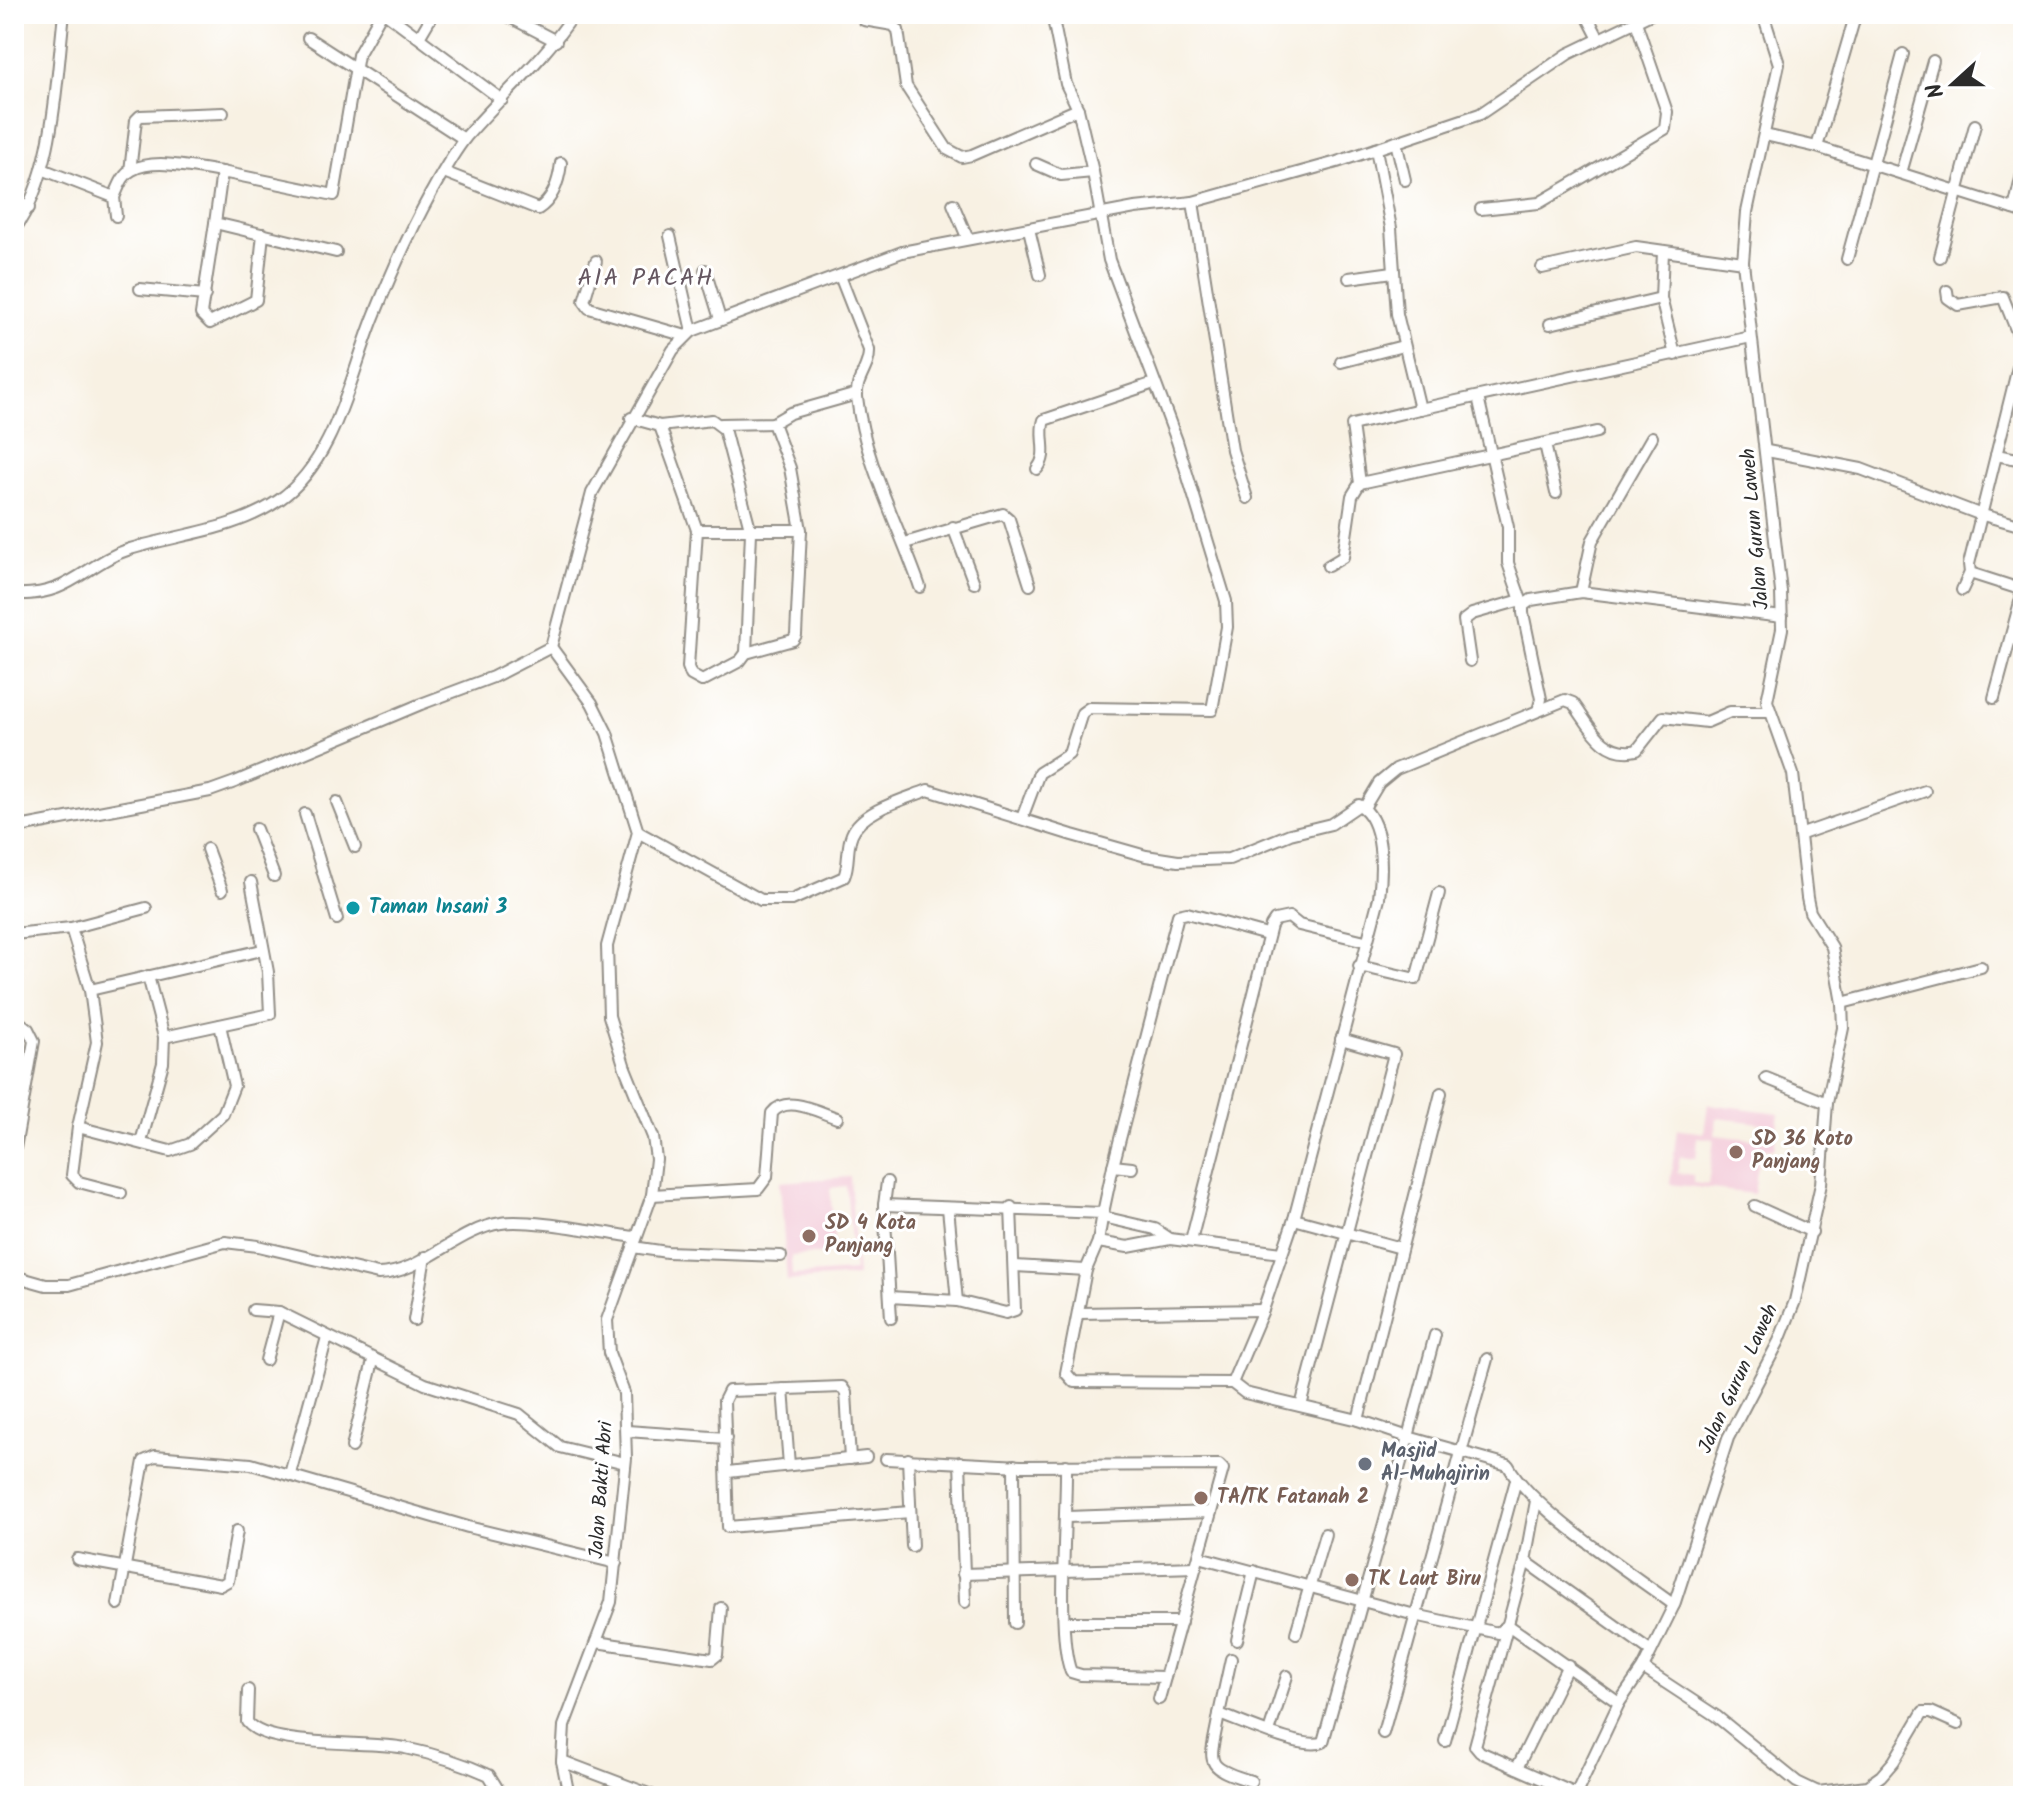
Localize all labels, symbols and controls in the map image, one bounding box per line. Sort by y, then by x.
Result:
north arrow [1913,44,1993,124]
text: N [1918,77,1955,103]
district label: AIA PACAH [578,259,714,298]
street label: Jalan Gurun Laweh [1733,447,1779,611]
place label: Taman Insani 3 [369,892,507,924]
marker: Taman Insani 3 [344,899,362,917]
place label: SD 36 Koto Panjang [1752,1124,1853,1179]
marker: SD 36 Koto Panjang [1727,1143,1745,1161]
place label: SD 4 Kota Panjang [825,1208,916,1263]
marker: SD 4 Kota Panjang [800,1227,818,1245]
street label: Jalan Gurun Laweh [1690,1299,1788,1459]
street label: Jalan Bakti Abri [581,1419,623,1560]
place label: Masjid Al-Muhajirin [1381,1436,1490,1491]
marker: Masjid Al-Muhajirin [1356,1455,1374,1473]
place label: TA/TK Fatanah 2 [1217,1482,1369,1514]
marker: TA/TK Fatanah 2 [1192,1489,1210,1507]
place label: TK Laut Biru [1368,1564,1481,1596]
marker: TK Laut Biru [1343,1571,1361,1589]

